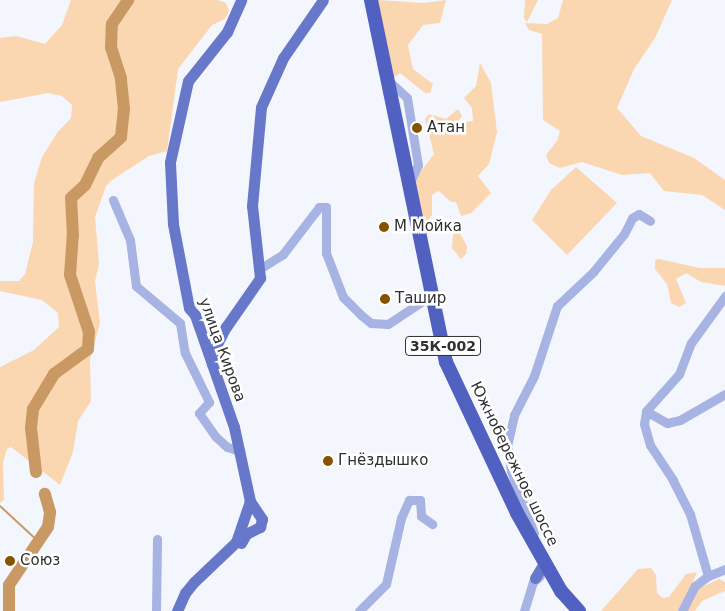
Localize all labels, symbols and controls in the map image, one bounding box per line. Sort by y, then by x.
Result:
place label: Атан [427,119,465,137]
marker: Атан [411,122,423,134]
place label: М Мойка [394,218,462,236]
marker: М Мойка [378,221,390,233]
place label: Ташир [395,290,446,308]
marker: Ташир [379,293,391,305]
street label: улица Кирова [195,295,249,405]
road number: 35К-002 [404,334,482,358]
street label: Южнобережное шоссе [466,379,562,549]
place label: Гнёздышко [338,452,428,470]
marker: Гнёздышко [322,455,334,467]
place label: Союз [20,552,60,570]
marker: Союз [4,555,16,567]

